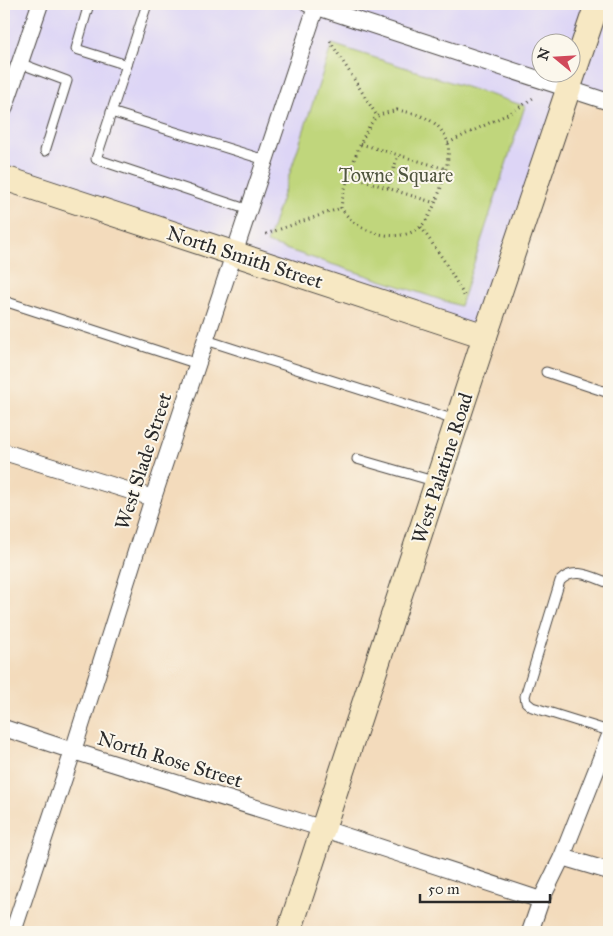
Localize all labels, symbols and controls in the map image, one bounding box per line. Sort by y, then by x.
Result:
north arrow [530,32,580,82]
text: N [534,46,554,62]
park label: Towne Square [339,163,453,188]
street label: North Smith Street [164,220,326,294]
street label: West Slade Street [110,389,176,533]
street label: West Palatine Road [406,390,478,546]
street label: North Rose Street [95,726,245,792]
scale bar [420,871,550,903]
text: 50 m [428,880,460,898]

